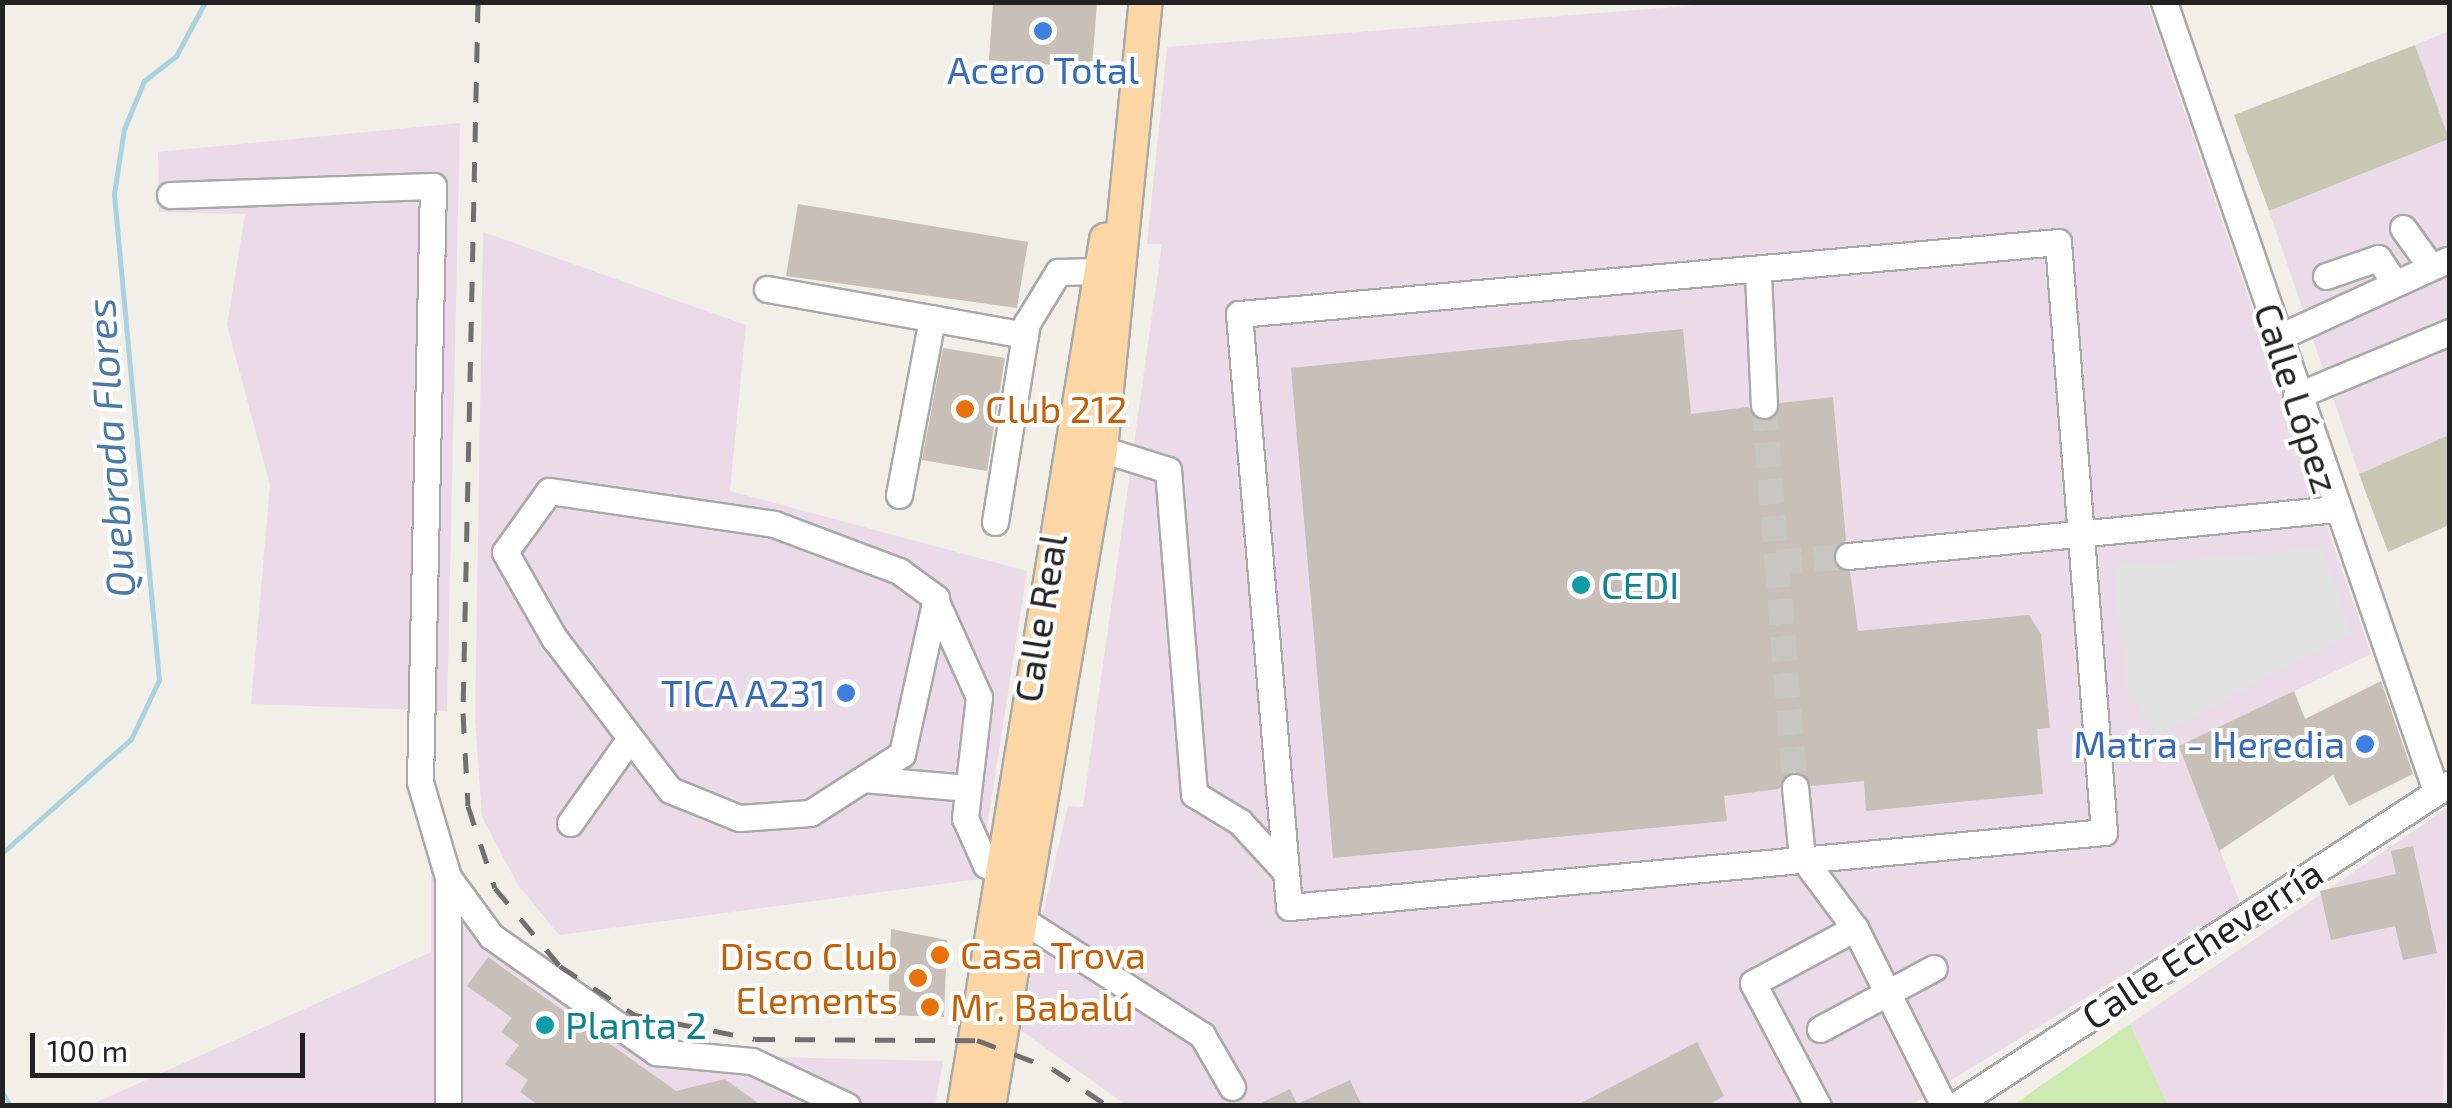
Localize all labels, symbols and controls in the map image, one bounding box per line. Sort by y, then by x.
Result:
marker: Acero Total [1032,20,1054,42]
place label: Acero Total [946,47,1140,93]
water label: Quebrada Flores [75,297,143,599]
street label: Calle López [2245,297,2349,499]
place label: Club 212 [985,386,1128,432]
marker: Club 212 [954,398,976,420]
street label: Calle Real [1004,531,1076,705]
place label: CEDI [1601,562,1679,608]
marker: CEDI [1570,574,1592,596]
place label: TICA A231 [659,670,826,716]
marker: TICA A231 [835,682,857,704]
place label: Matra - Heredia [2073,721,2345,767]
marker: Matra - Heredia [2354,733,2376,755]
street label: Calle Echeverría [2073,849,2331,1039]
place label: Casa Trova [960,932,1147,978]
place label: Disco Club Elements [719,933,898,1022]
marker: Casa Trova [929,944,951,966]
marker: Disco Club Elements [907,967,929,989]
place label: Mr. Babalú [950,984,1134,1030]
marker: Mr. Babalú [919,996,941,1018]
place label: Planta 2 [565,1002,707,1048]
scale bar [35,1013,310,1075]
marker: Planta 2 [534,1014,556,1036]
text: 100 m [47,1032,128,1068]

